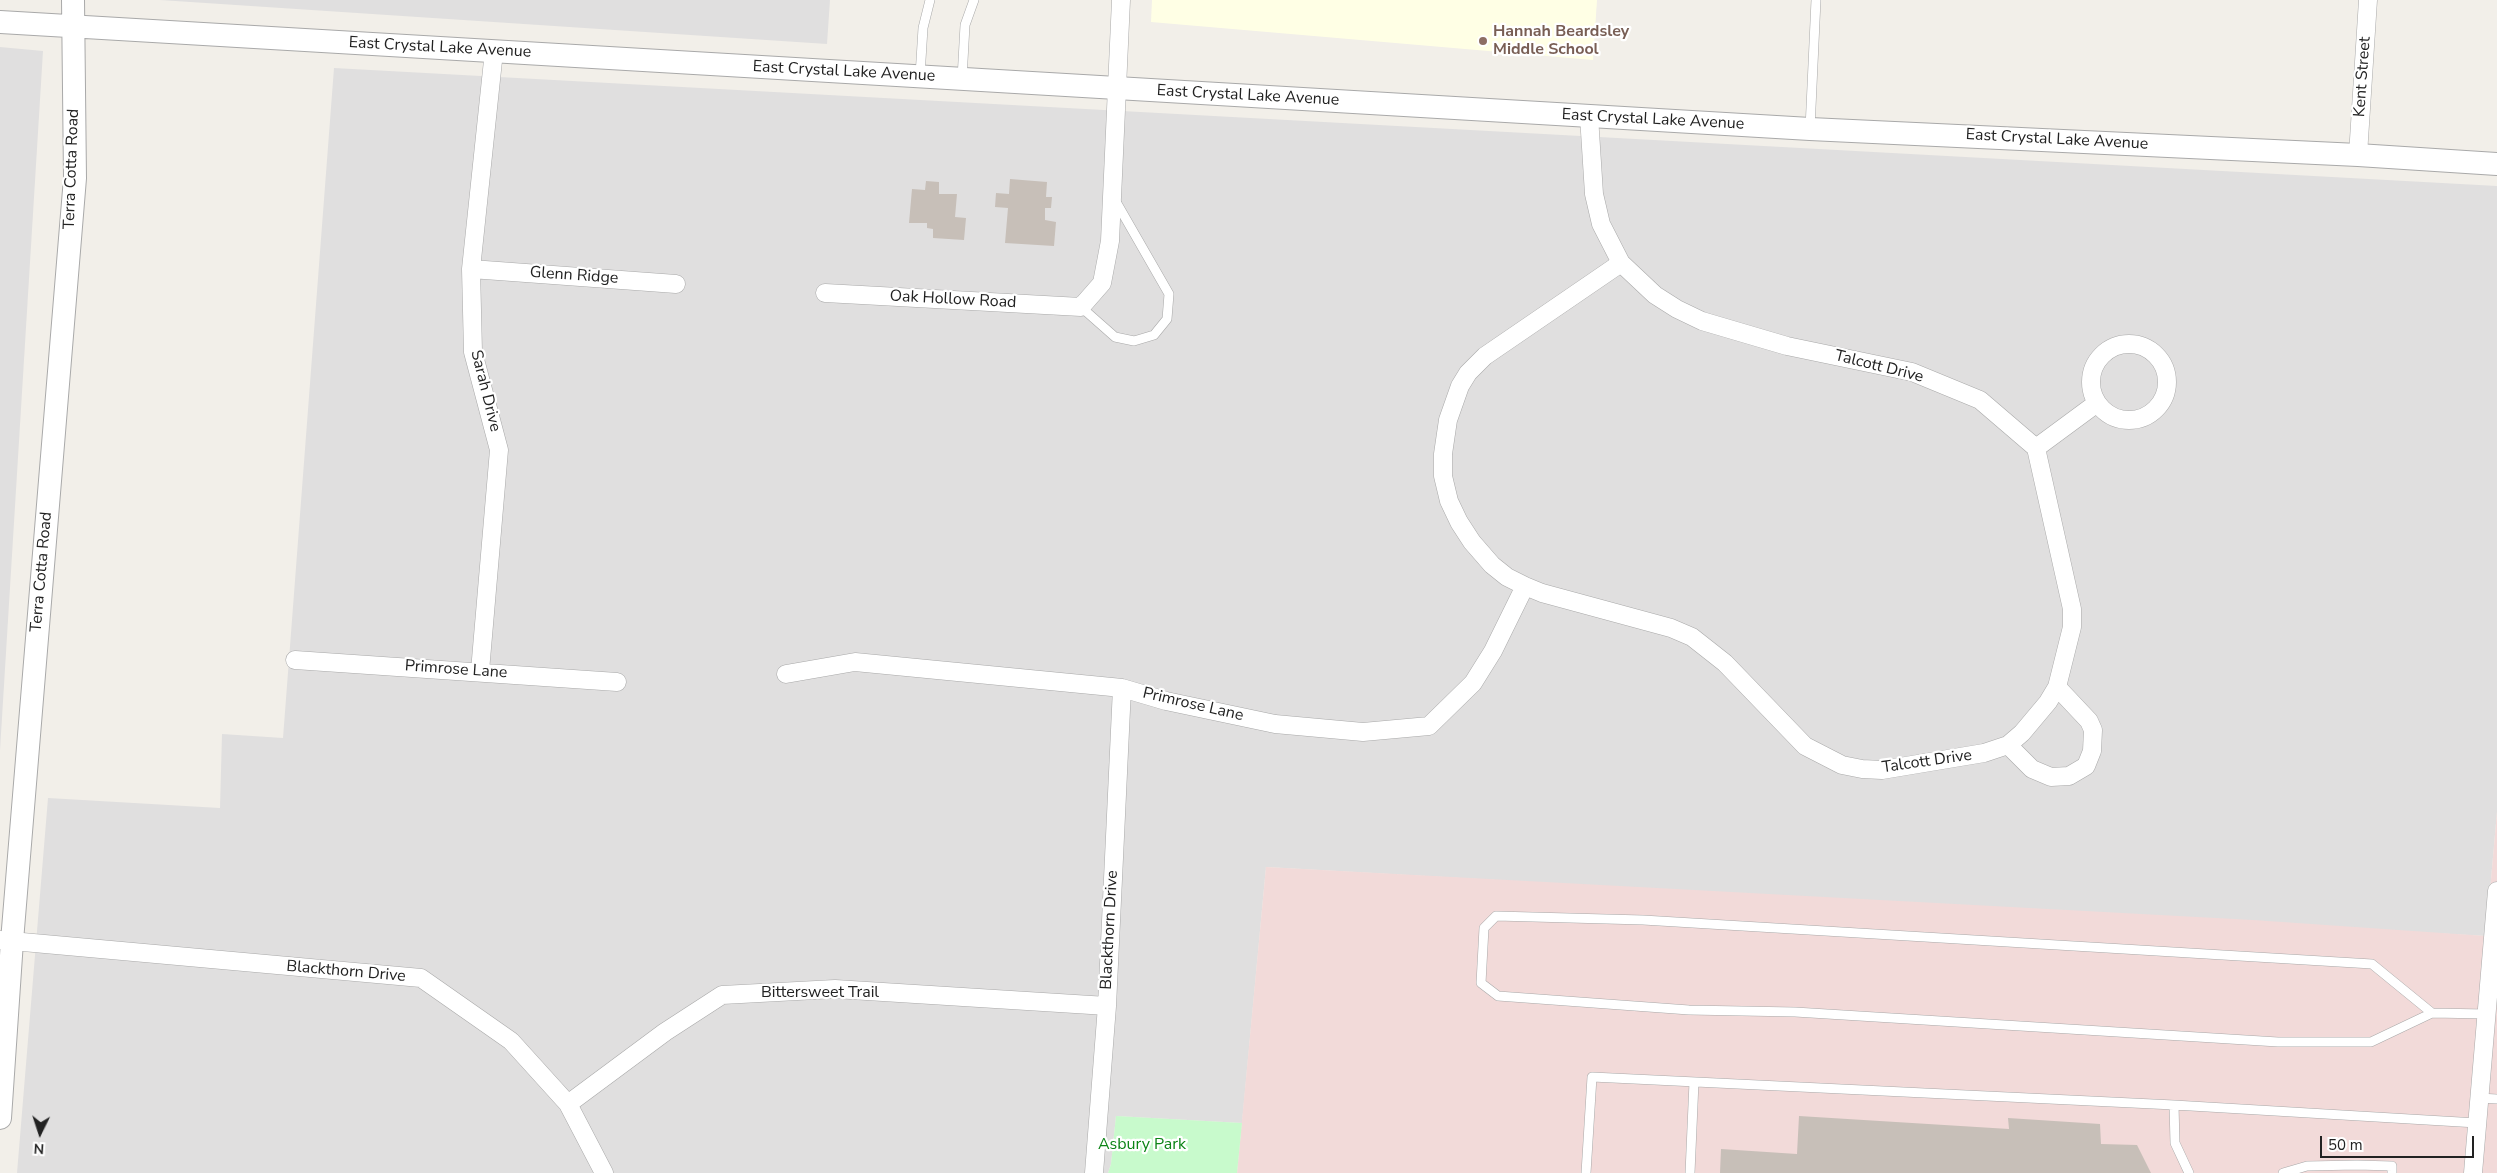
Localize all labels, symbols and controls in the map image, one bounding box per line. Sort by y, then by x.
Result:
place label: Hannah Beardsley Middle School [1493,22,1629,60]
street label: East Crystal Lake Avenue [348,34,532,62]
marker: Hannah Beardsley Middle School [1477,35,1489,47]
street label: Kent Street [2351,36,2375,118]
street label: East Crystal Lake Avenue [752,58,936,86]
street label: East Crystal Lake Avenue [1156,82,1340,110]
street label: East Crystal Lake Avenue [1561,106,1745,134]
street label: Terra Cotta Road [60,108,84,230]
street label: East Crystal Lake Avenue [1965,126,2149,154]
street label: Glenn Ridge [529,263,619,289]
street label: Oak Hollow Road [889,287,1017,313]
street label: Talcott Drive [1833,347,1925,387]
street label: Sarah Drive [466,348,504,434]
street label: Terra Cotta Road [27,511,57,633]
street label: Primrose Lane [404,657,508,683]
street label: Primrose Lane [1141,684,1245,726]
street label: Talcott Drive [1881,746,1973,778]
street label: Blackthorn Drive [1097,870,1123,990]
street label: Blackthorn Drive [286,957,406,987]
street label: Bittersweet Trail [761,983,879,1003]
north arrow [15,1108,65,1158]
scale bar [2322,1126,2476,1158]
park label: Asbury Park [1098,1135,1186,1155]
text: 50 m [2328,1135,2363,1155]
text: N [33,1139,45,1158]

